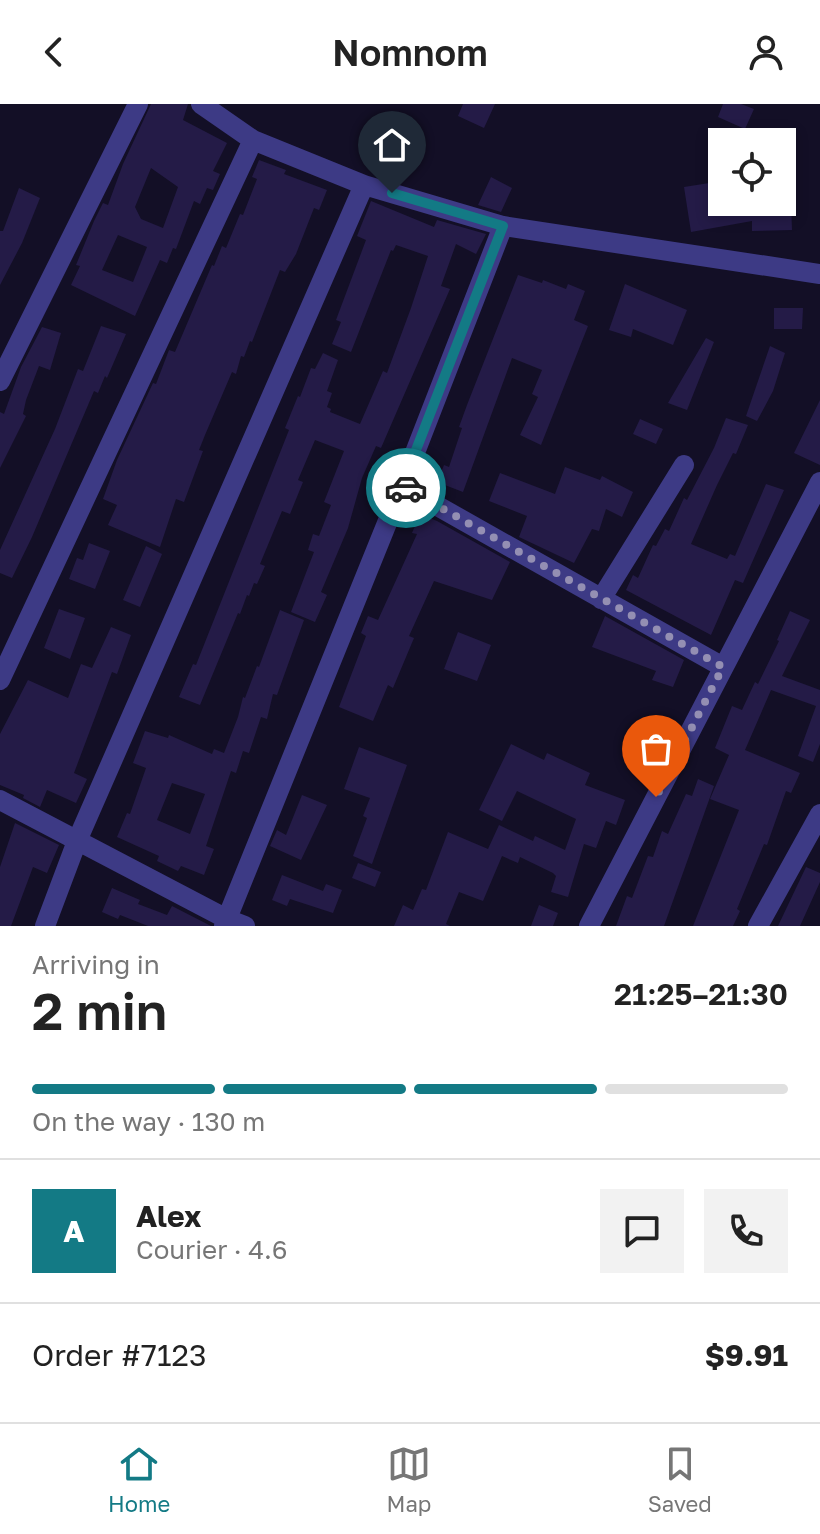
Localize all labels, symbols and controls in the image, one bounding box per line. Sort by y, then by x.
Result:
icon: back [32,30,76,74]
icon: person [744,30,788,74]
text: Nomnom [332,31,488,74]
pin [358,111,426,193]
icon: home [370,123,414,167]
map controls [708,128,796,216]
button: locate [708,128,796,216]
courier [366,448,446,528]
icon: car [384,466,428,510]
pin [622,715,690,797]
icon: bag [634,727,678,771]
text: Arriving in [32,949,160,980]
text: 21:25–21:30 [614,976,788,1012]
text: 2 min [32,979,167,1041]
text: On the way · 130 m [32,1106,265,1137]
button: chat [600,1189,684,1273]
button: phone [704,1189,788,1273]
text: Alex [136,1198,201,1234]
text: A [63,1213,85,1249]
text: Courier · 4.6 [136,1234,288,1265]
text: Order #7123 [32,1337,206,1373]
text: $9.91 [705,1337,788,1373]
tab: Home [108,1442,170,1517]
tab: Map [387,1442,431,1517]
tab: Saved [648,1442,712,1517]

